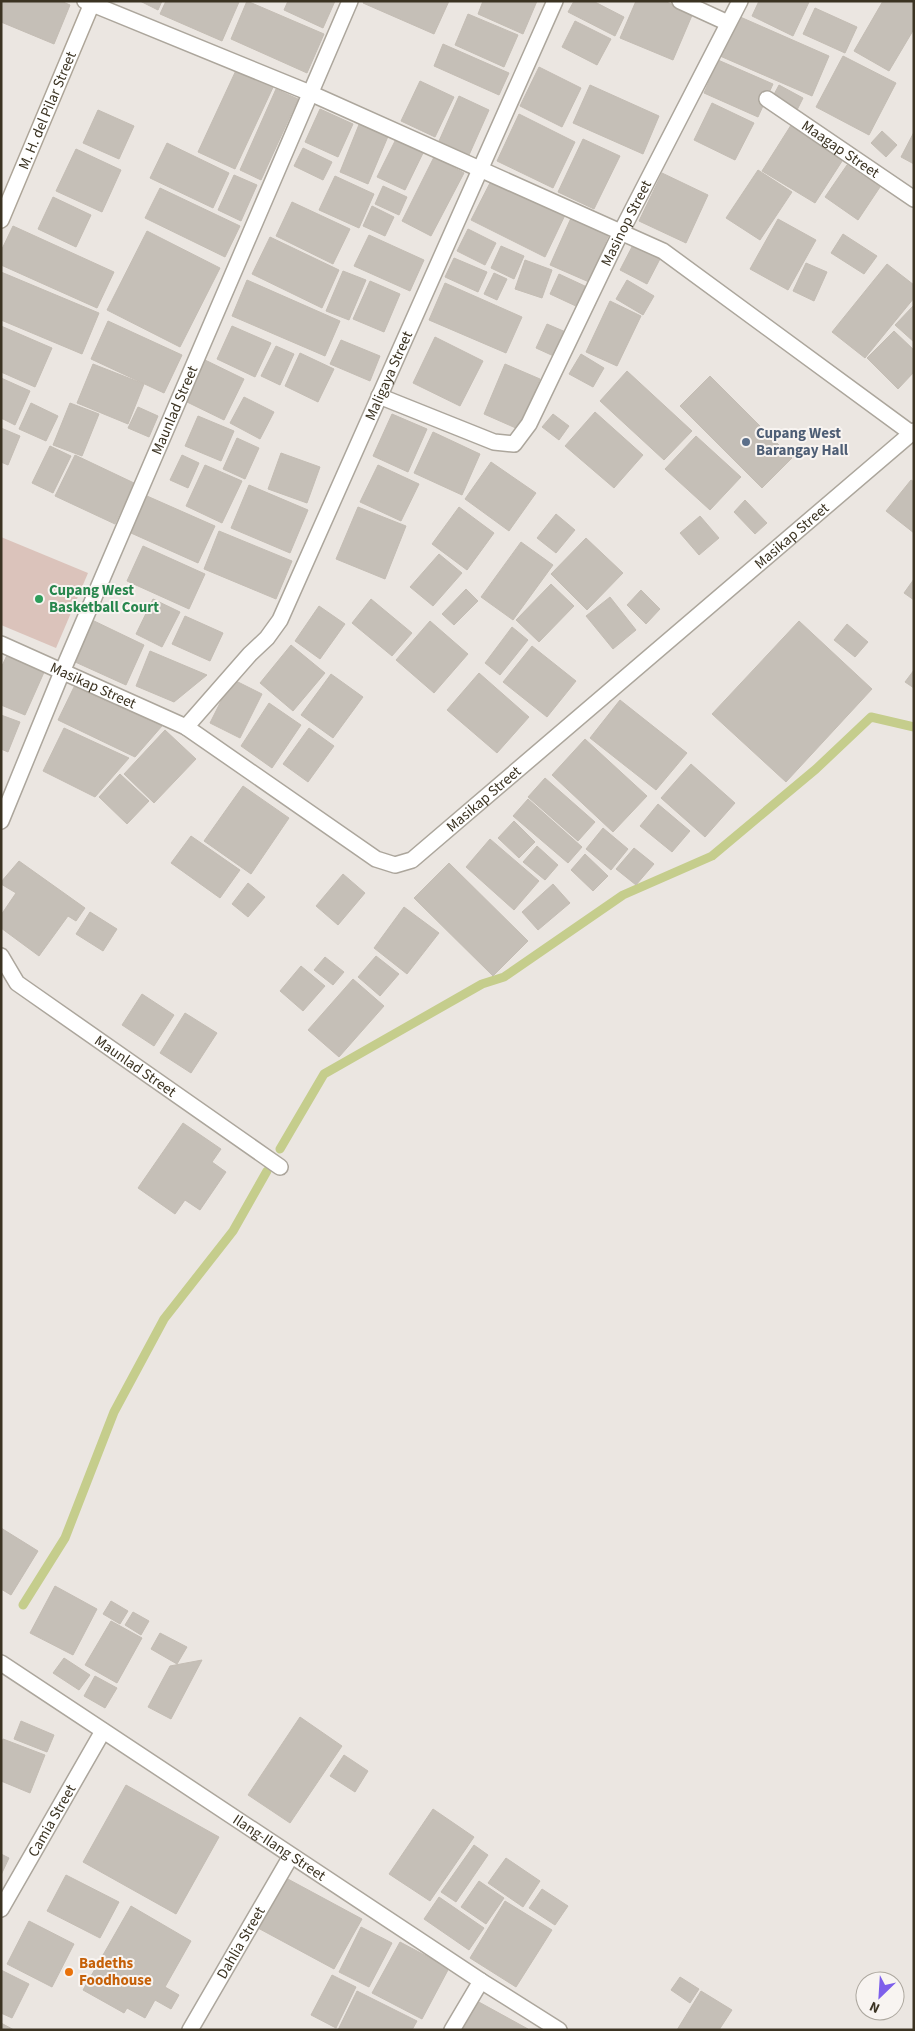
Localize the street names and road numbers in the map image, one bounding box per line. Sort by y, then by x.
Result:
street label: M. H. del Pilar Street [13,48,82,173]
street label: Maagap Street [797,116,883,183]
street label: Masinop Street [596,177,657,270]
street label: Maligaya Street [360,328,418,424]
street label: Maunlad Street [146,362,203,458]
street label: Masikap Street [750,498,834,574]
street label: Masikap Street [47,657,139,714]
street label: Masikap Street [442,761,526,837]
street label: Maunlad Street [90,1030,180,1102]
street label: Camia Street [23,1781,81,1861]
street label: Ilang-Ilang Street [229,1809,330,1886]
street label: Dahlia Street [212,1903,270,1983]

